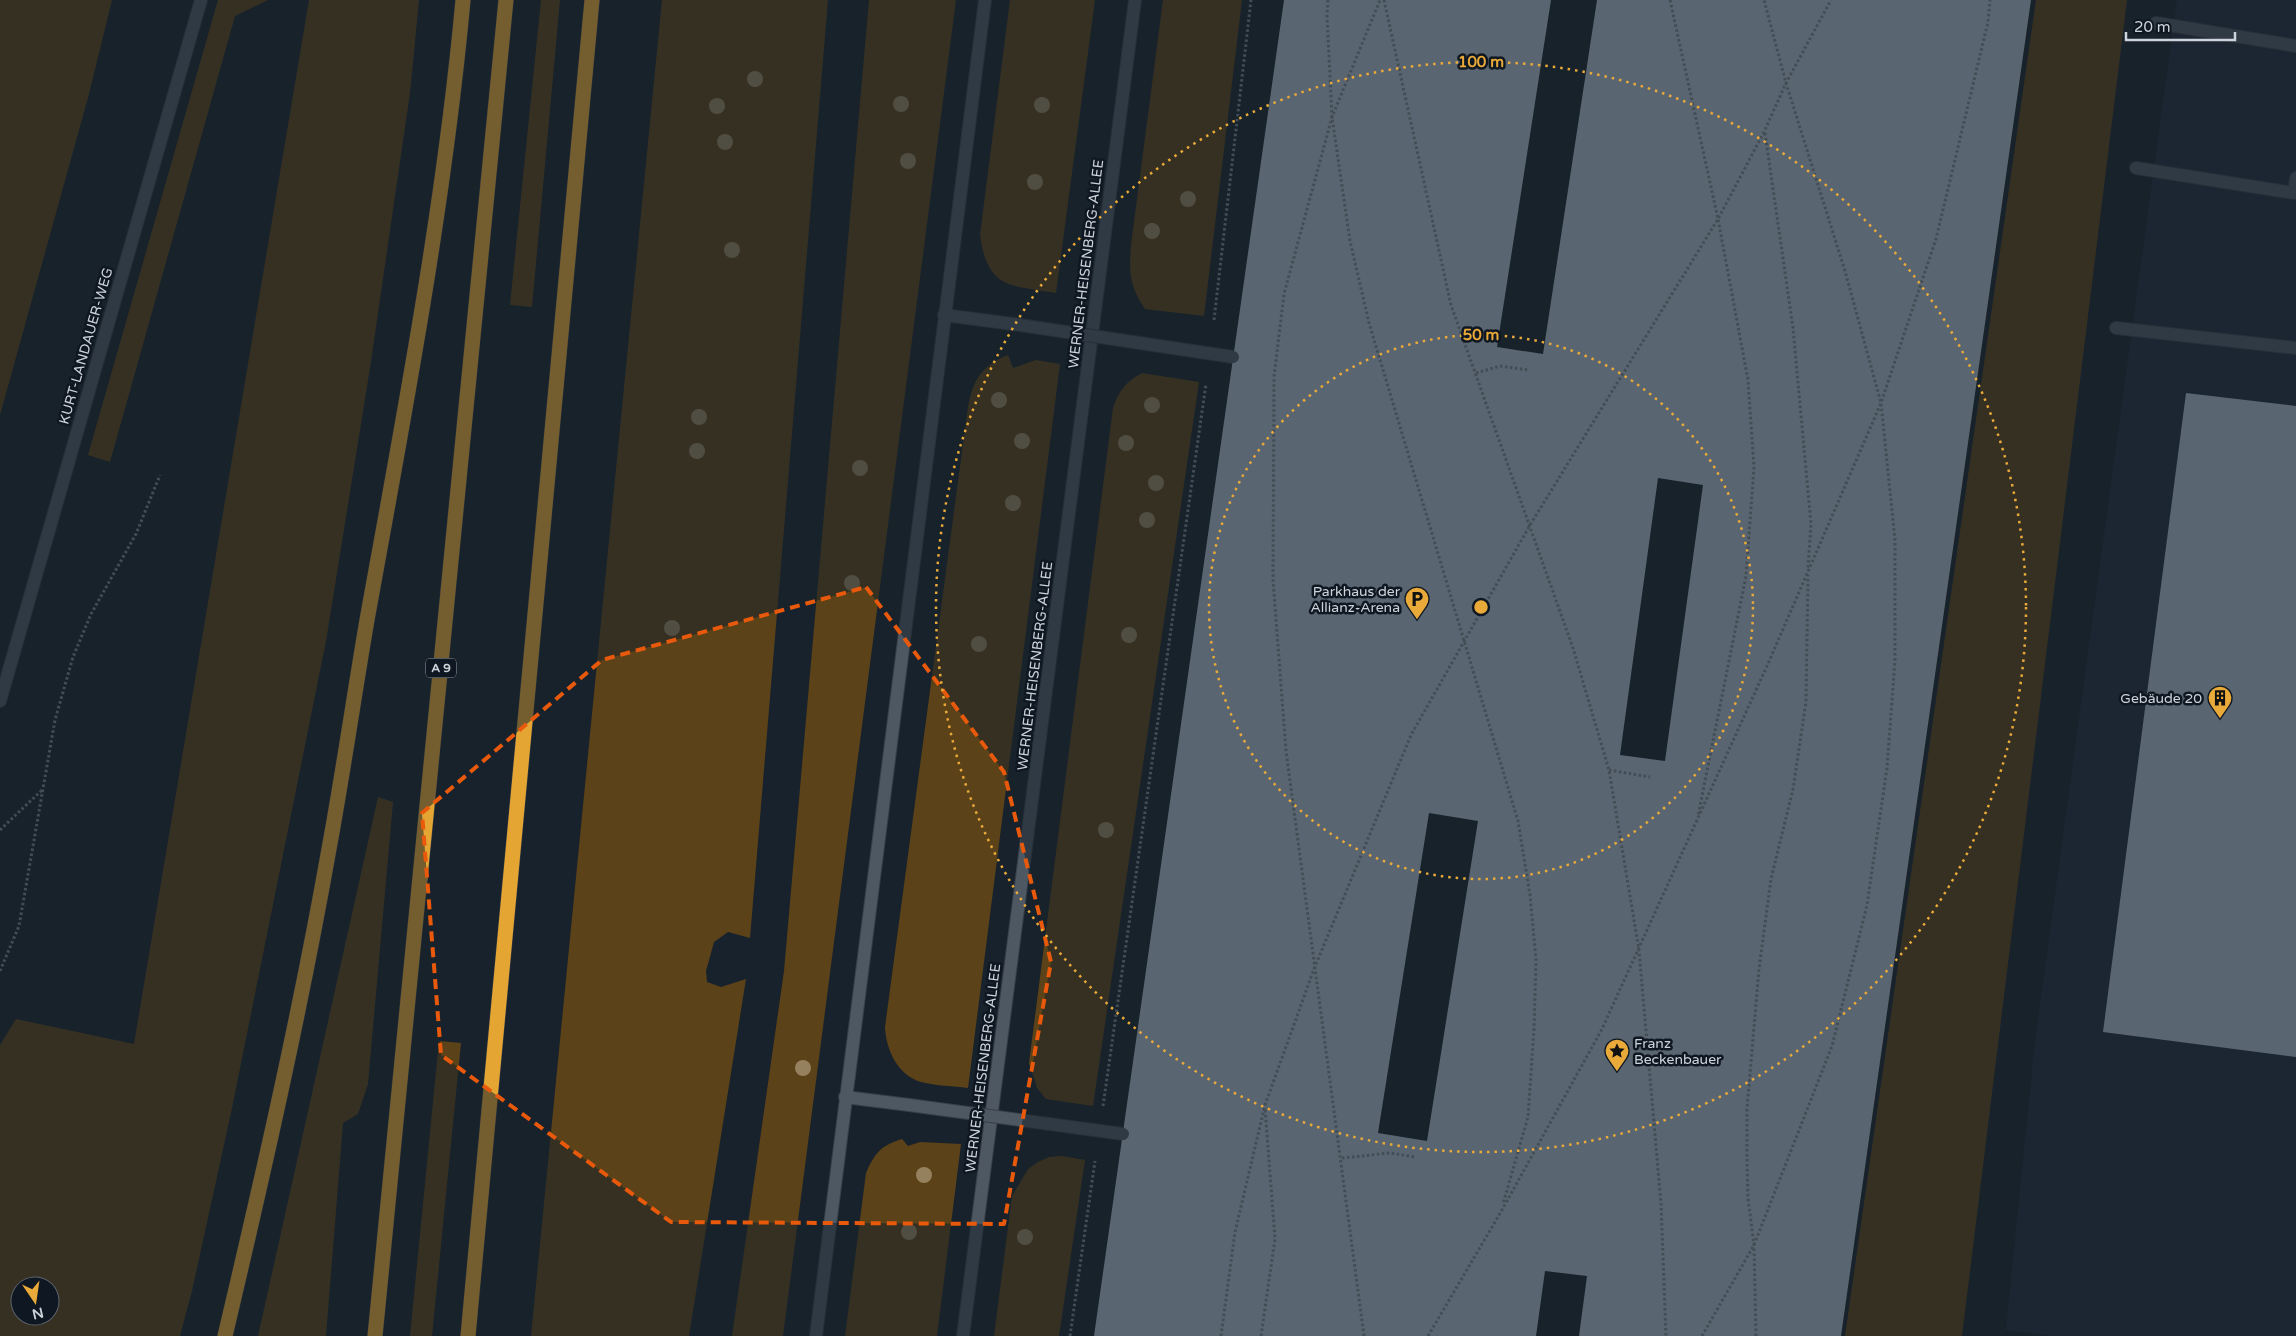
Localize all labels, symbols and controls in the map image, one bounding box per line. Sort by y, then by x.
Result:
scale bar [2126,10,2235,42]
text: 20 m [2134,18,2171,36]
text: 100 m [1458,53,1504,71]
street label: WERNER-HEISENBERG-ALLEE [1065,159,1107,369]
street label: KURT-LANDAUER-WEG [55,266,117,426]
text: 50 m [1463,326,1499,344]
street label: WERNER-HEISENBERG-ALLEE [1014,561,1056,771]
place label: Parkhaus der Allianz-Arena [1310,583,1401,616]
parking icon: Parkhaus der Allianz-Arena [1404,586,1430,620]
centre of rings [1472,598,1490,616]
road number: A 9 [426,658,456,678]
building icon: Gebäude 20 [2207,685,2233,719]
place label: Gebäude 20 [2120,690,2202,707]
street label: WERNER-HEISENBERG-ALLEE [962,963,1004,1173]
place label: Franz Beckenbauer [1634,1035,1722,1068]
place icon: Franz Beckenbauer [1604,1038,1630,1072]
north arrow [10,1276,60,1326]
text: N [30,1304,45,1323]

